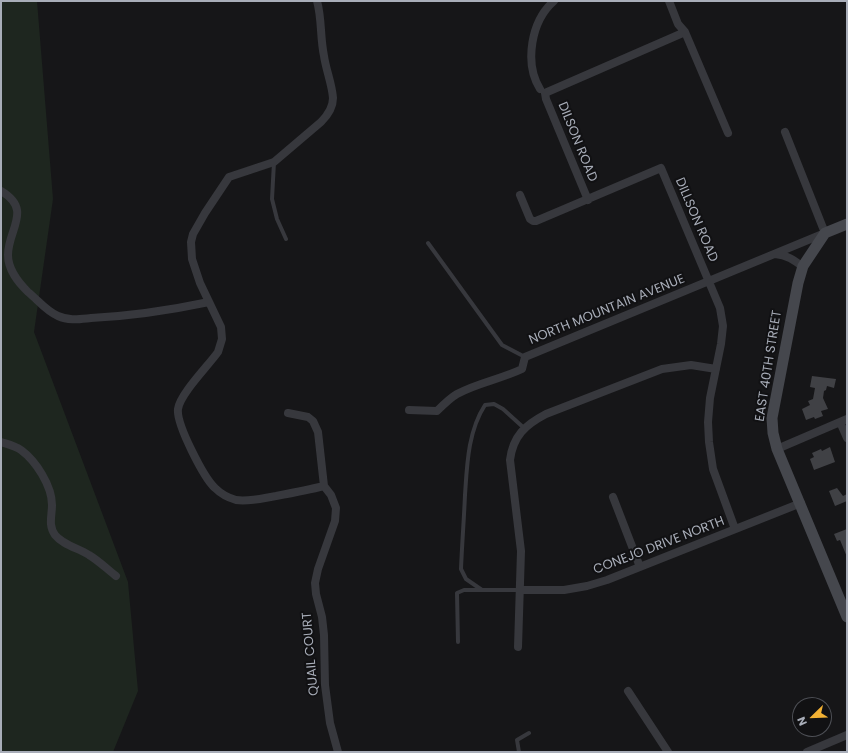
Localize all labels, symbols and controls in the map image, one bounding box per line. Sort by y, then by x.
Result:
street label: DILSON ROAD [554,100,600,184]
street label: DILLSON ROAD [671,175,721,265]
street label: NORTH MOUNTAIN AVENUE [527,272,687,348]
street label: EAST 40TH STREET [753,309,785,423]
street label: CONEJO DRIVE NORTH [591,514,727,578]
street label: QUAIL COURT [300,611,322,697]
north arrow [792,697,832,737]
text: N [793,714,811,728]

